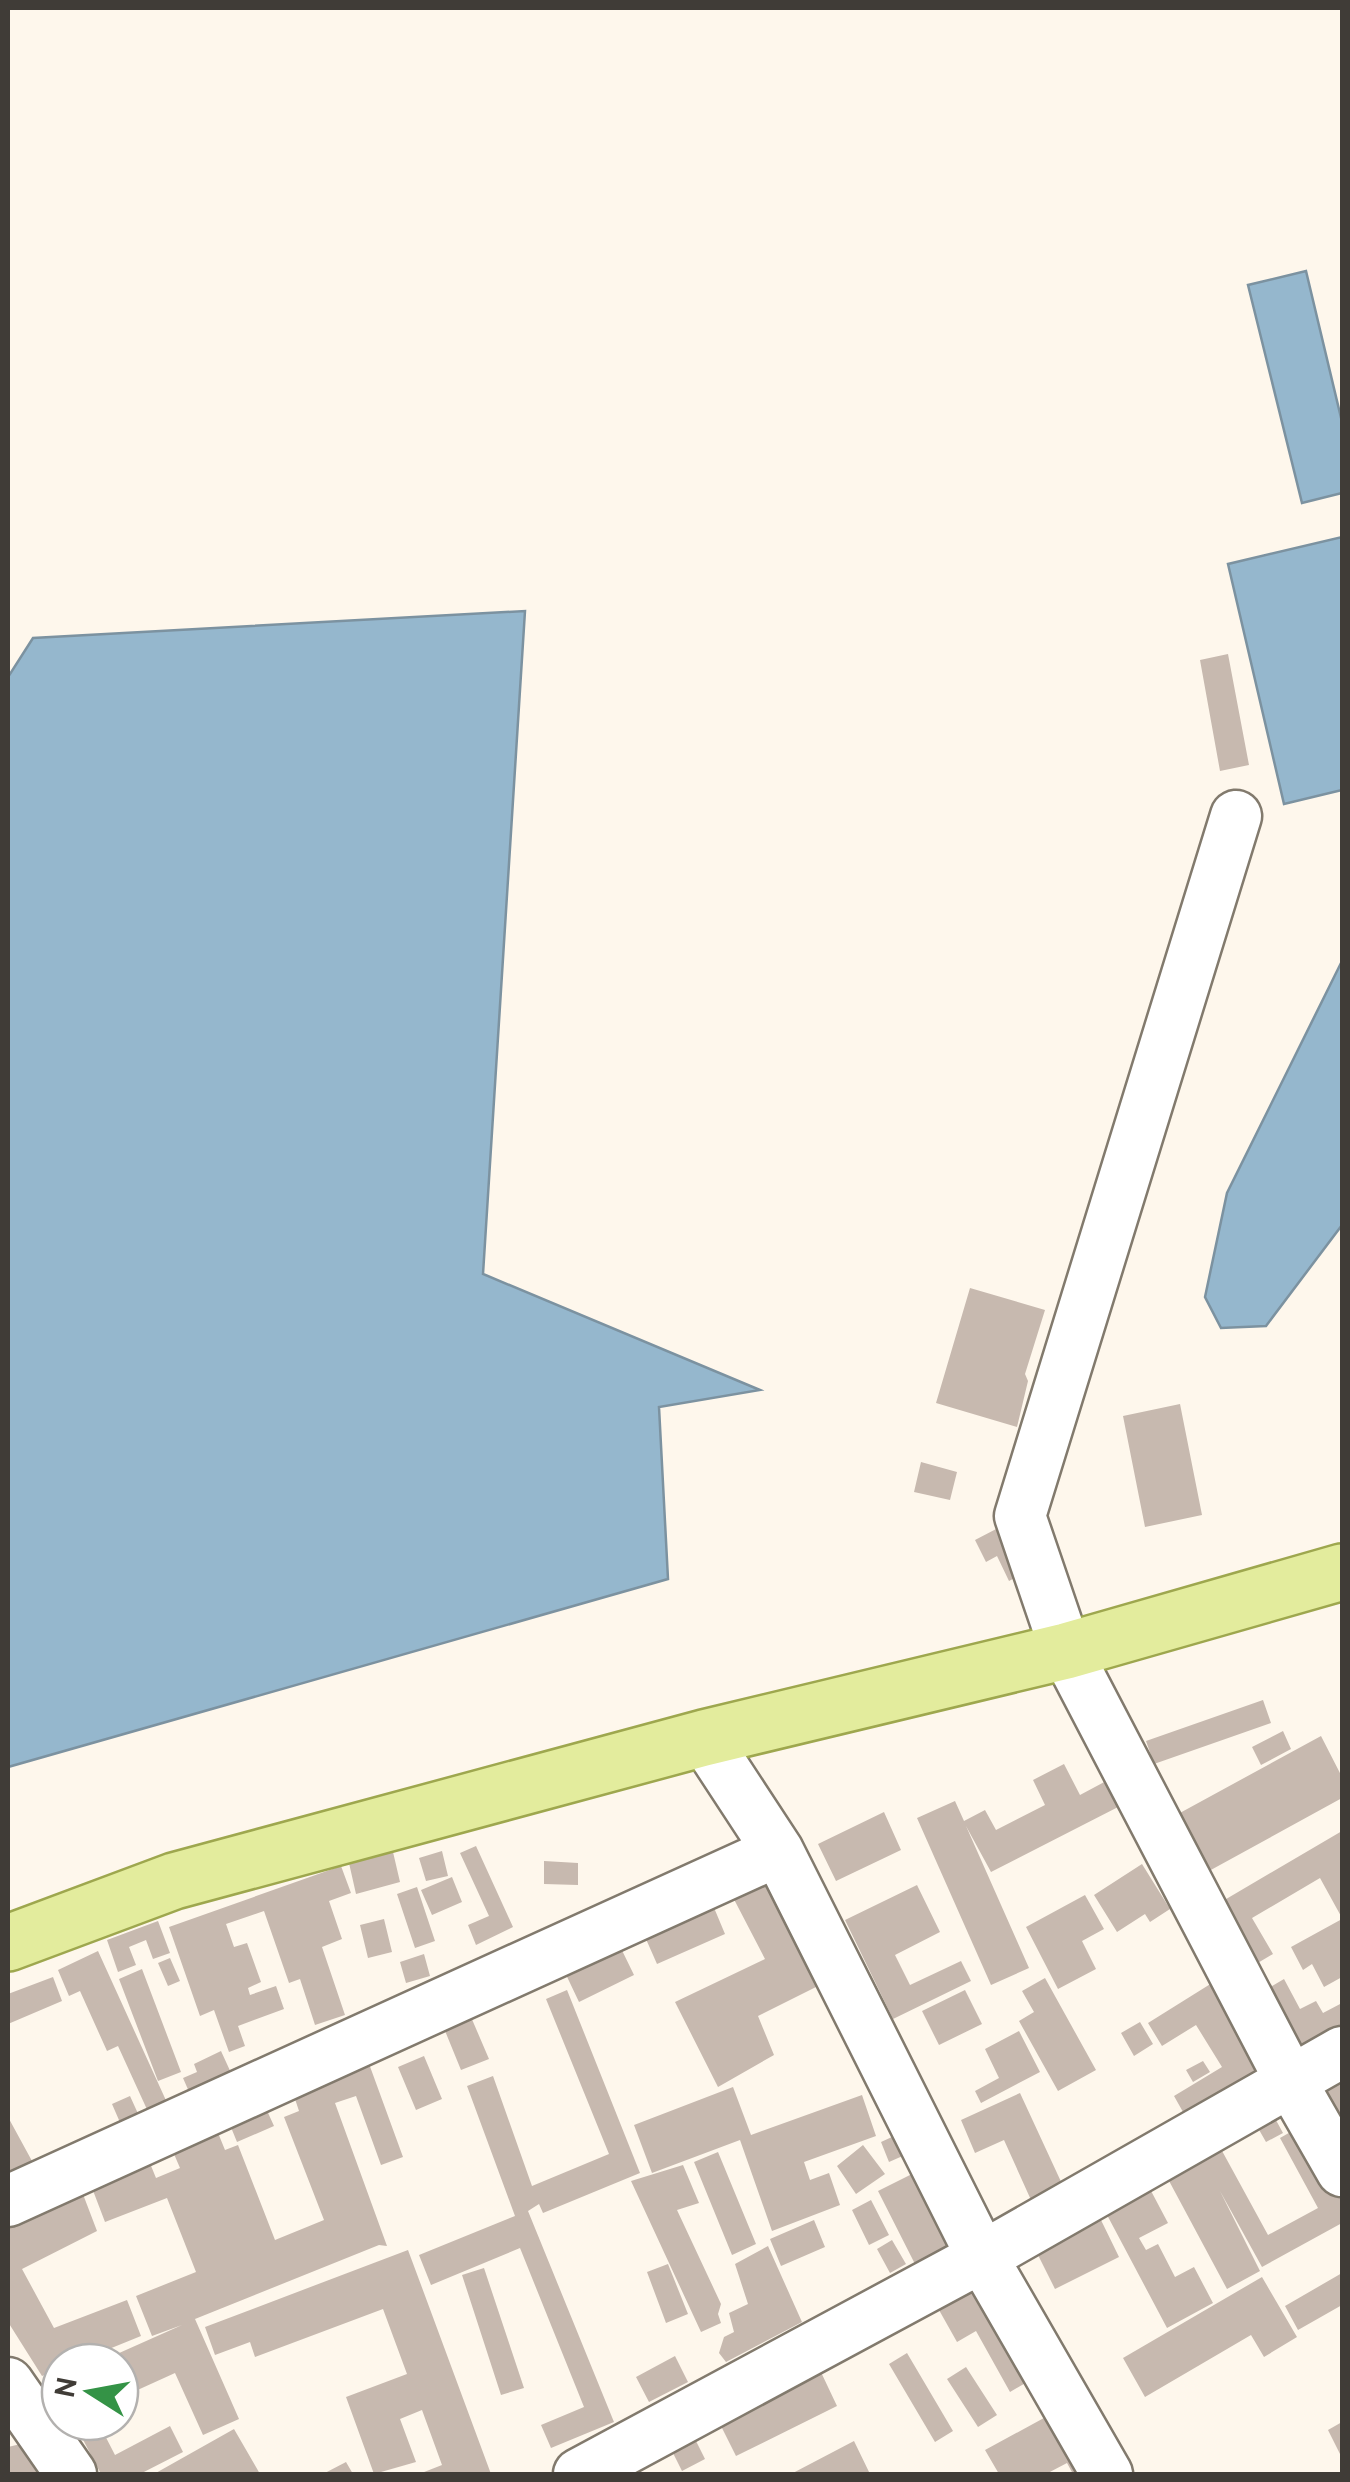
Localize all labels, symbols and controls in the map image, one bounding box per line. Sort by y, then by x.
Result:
north arrow [40,2342,140,2442]
text: N [49,2374,88,2401]

